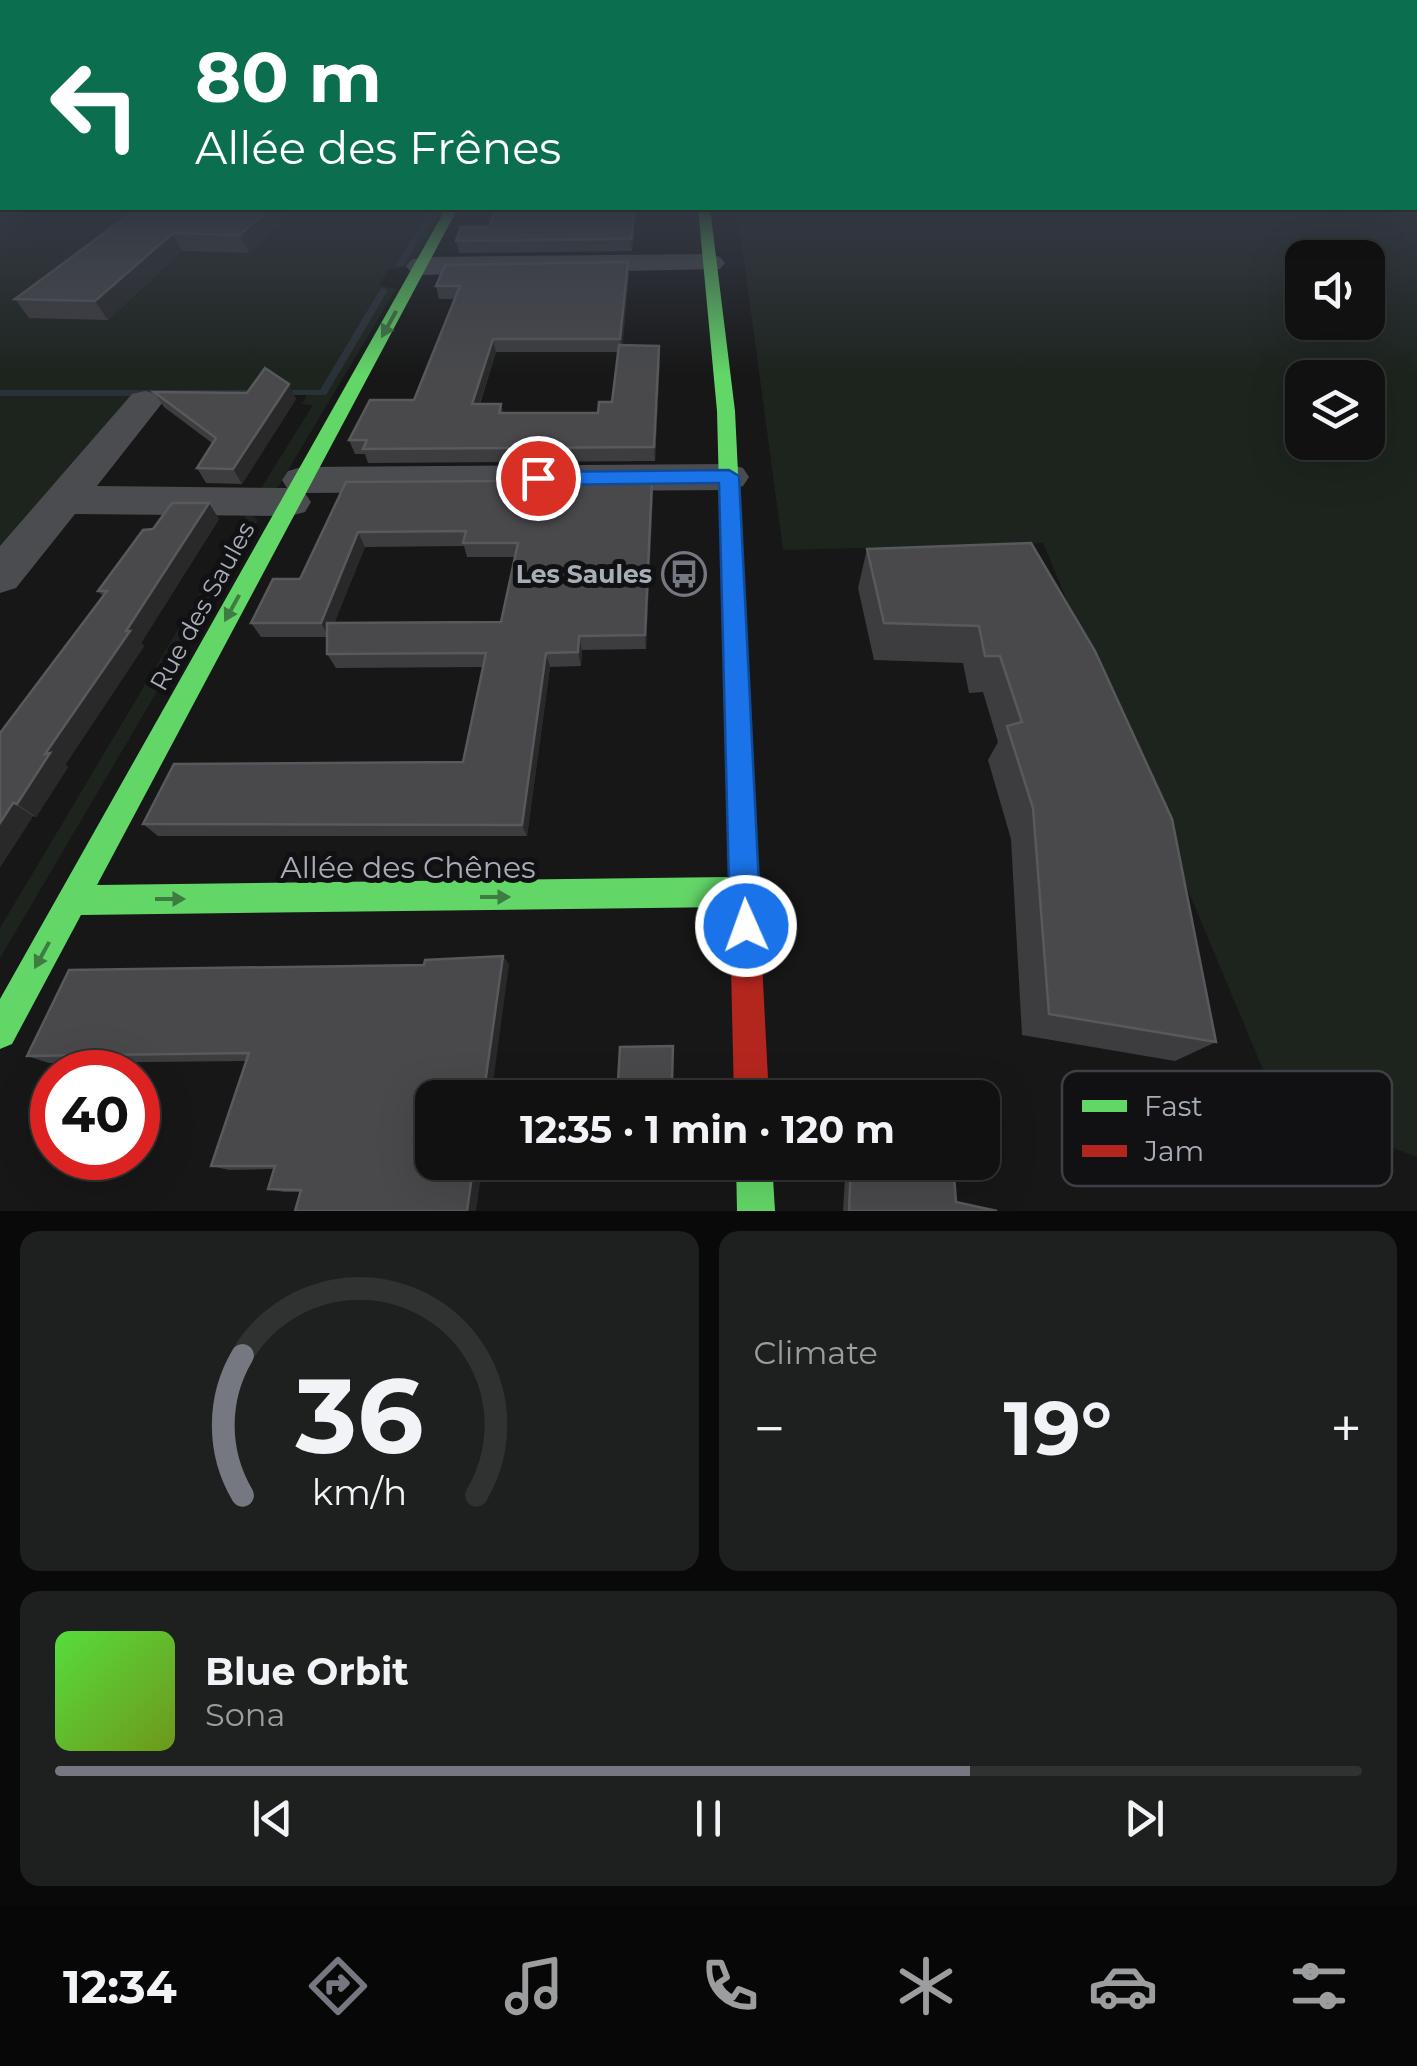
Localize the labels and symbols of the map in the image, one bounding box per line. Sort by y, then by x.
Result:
one-way arrow [380,310,398,338]
pin [496,436,581,521]
street label: Rue des Saules [143,516,261,696]
bus stop icon: Les Saules [661,551,707,597]
place label: Les Saules [516,559,652,589]
one-way arrow [223,594,240,623]
street label: Allée des Chênes [280,849,536,886]
position arrow [694,874,798,978]
one-way arrow [479,889,511,905]
one-way arrow [154,891,186,907]
one-way arrow [34,941,52,969]
speed limit sign: 40 [30,1050,160,1180]
legend [1062,1071,1392,1186]
text: Fast [1144,1089,1203,1123]
text: Jam [1143,1134,1204,1168]

